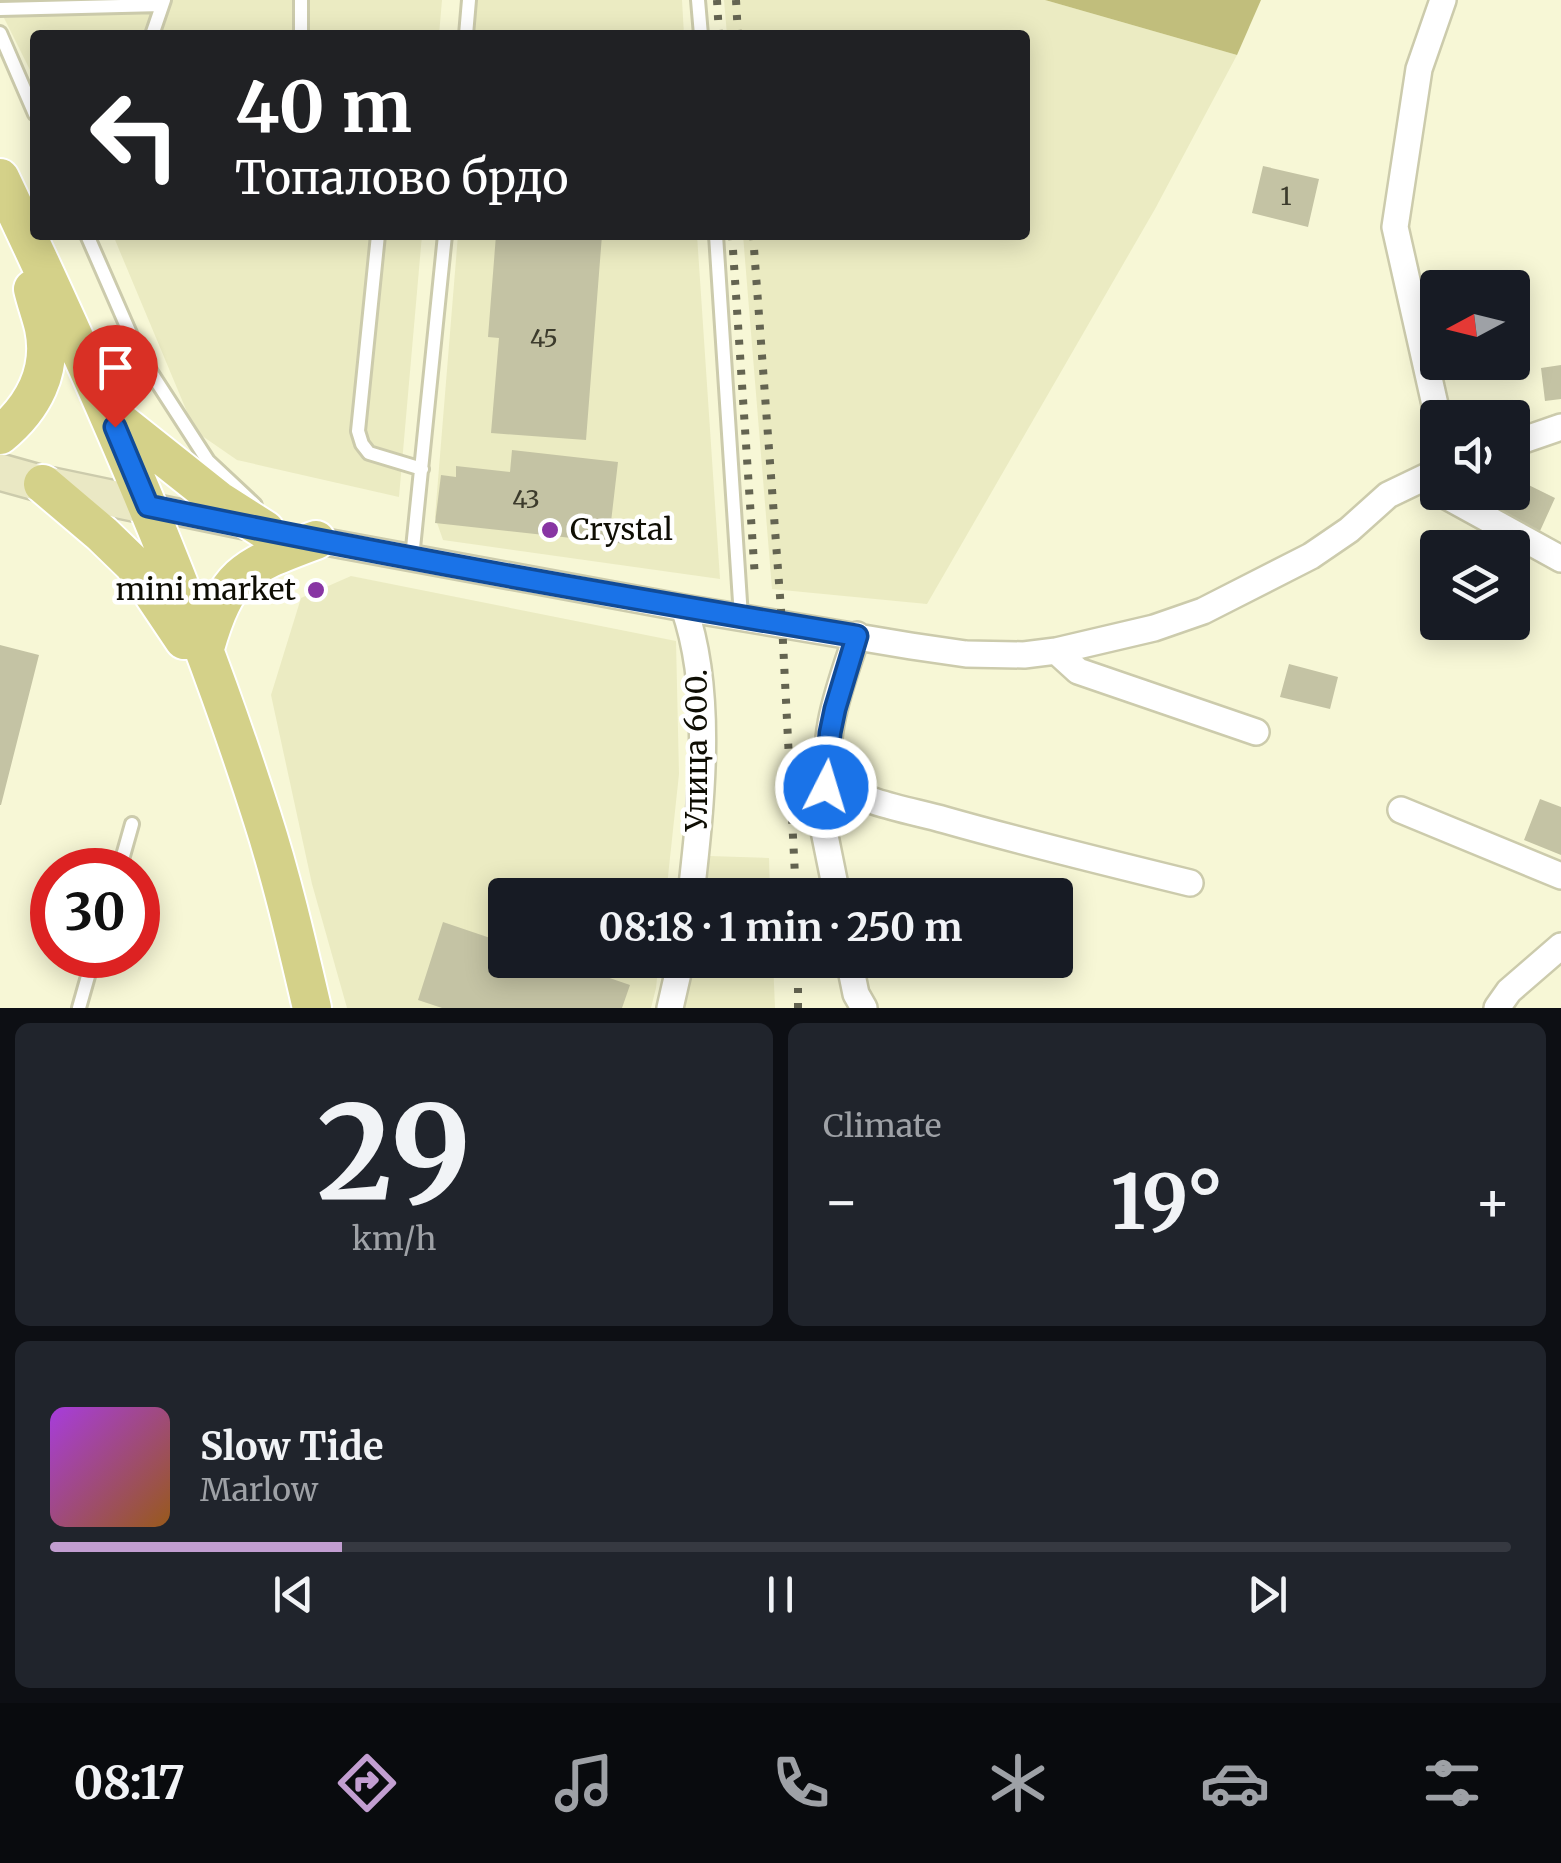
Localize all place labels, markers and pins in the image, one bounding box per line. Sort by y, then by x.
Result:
pin [73,325,158,428]
place label: Crystal [570,510,673,548]
marker: Crystal [539,519,561,541]
place label: mini market [115,570,296,608]
marker: mini market [305,579,327,601]

